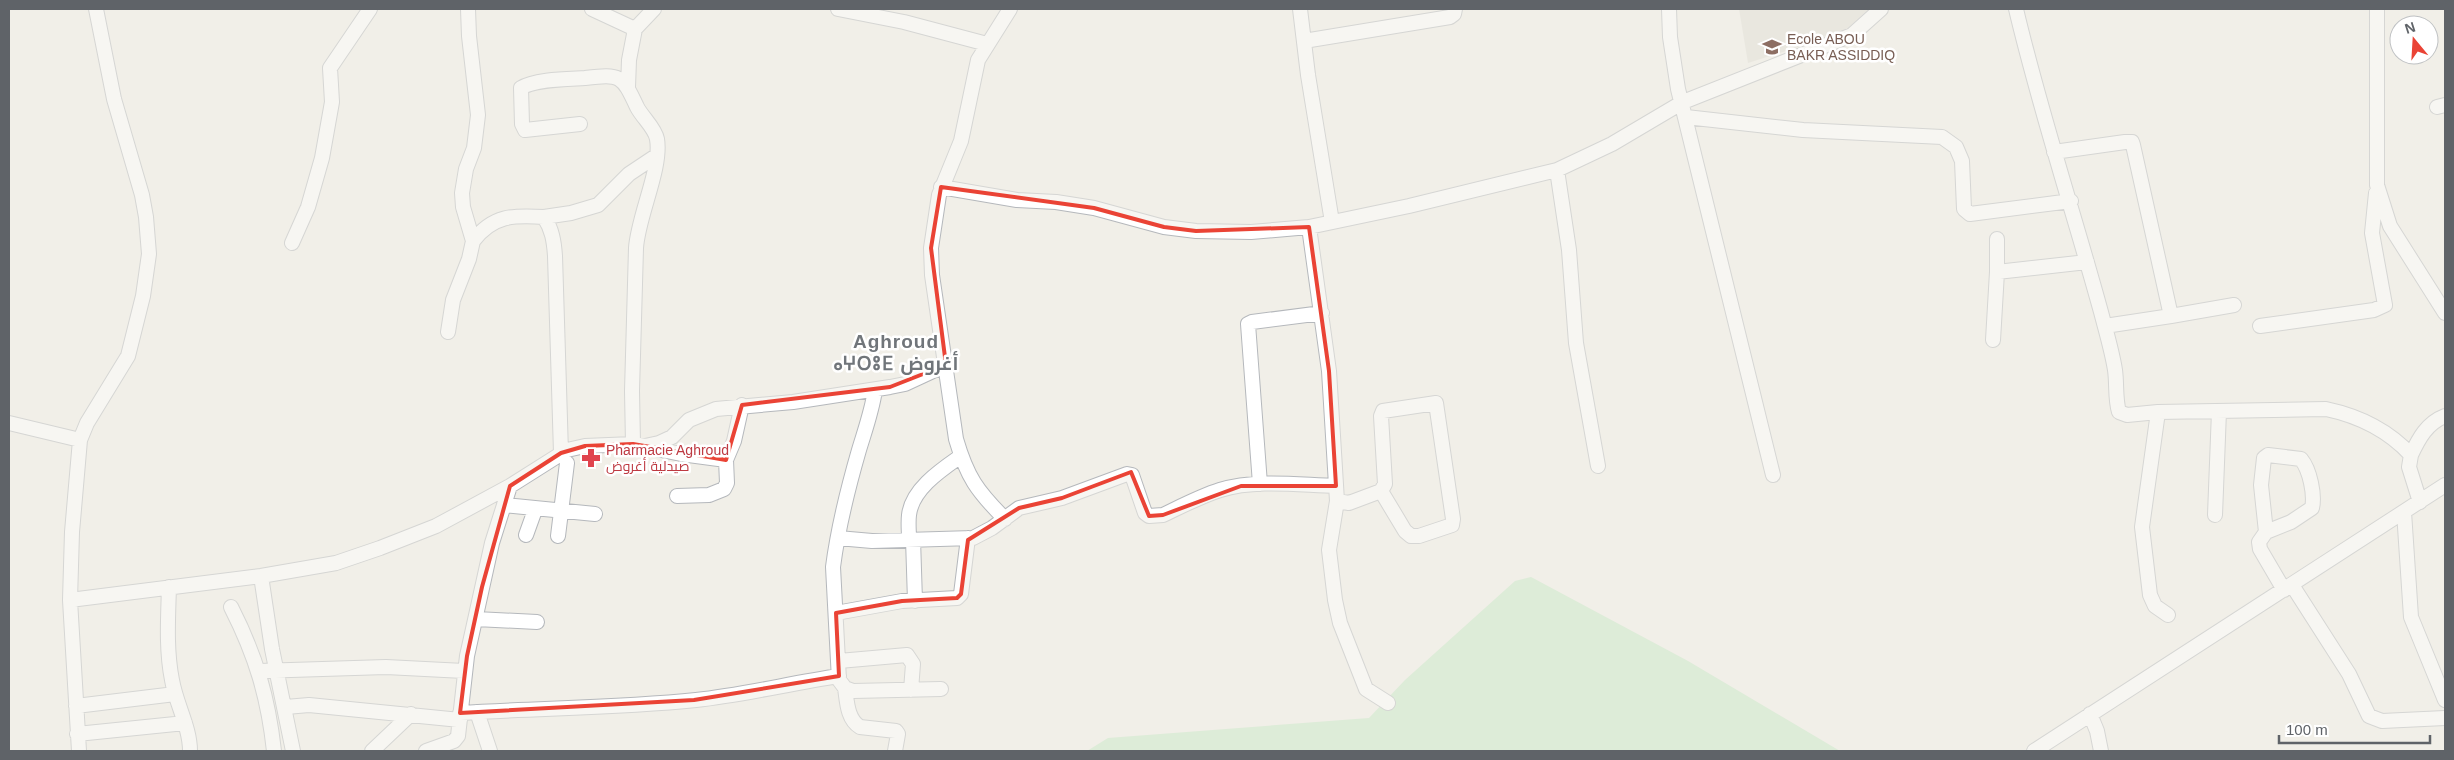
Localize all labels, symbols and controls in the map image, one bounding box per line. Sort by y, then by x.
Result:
north arrow [2389,15,2439,65]
text: N [2403,18,2417,37]
place label: Ecole ABOU BAKR ASSIDDIQ [1787,31,1895,63]
school or university icon: Ecole ABOU BAKR ASSIDDIQ [1761,36,1783,58]
district label: Aghroud ⴰⵖⵔⵓⴹ أغروض [833,331,959,375]
place label: Pharmacie Aghroud صيدلية أغروض [606,442,729,474]
pharmacy icon: Pharmacie Aghroud صيدلية أغروض [580,447,602,469]
scale bar [2279,712,2430,744]
text: 100 m [2286,721,2328,738]

